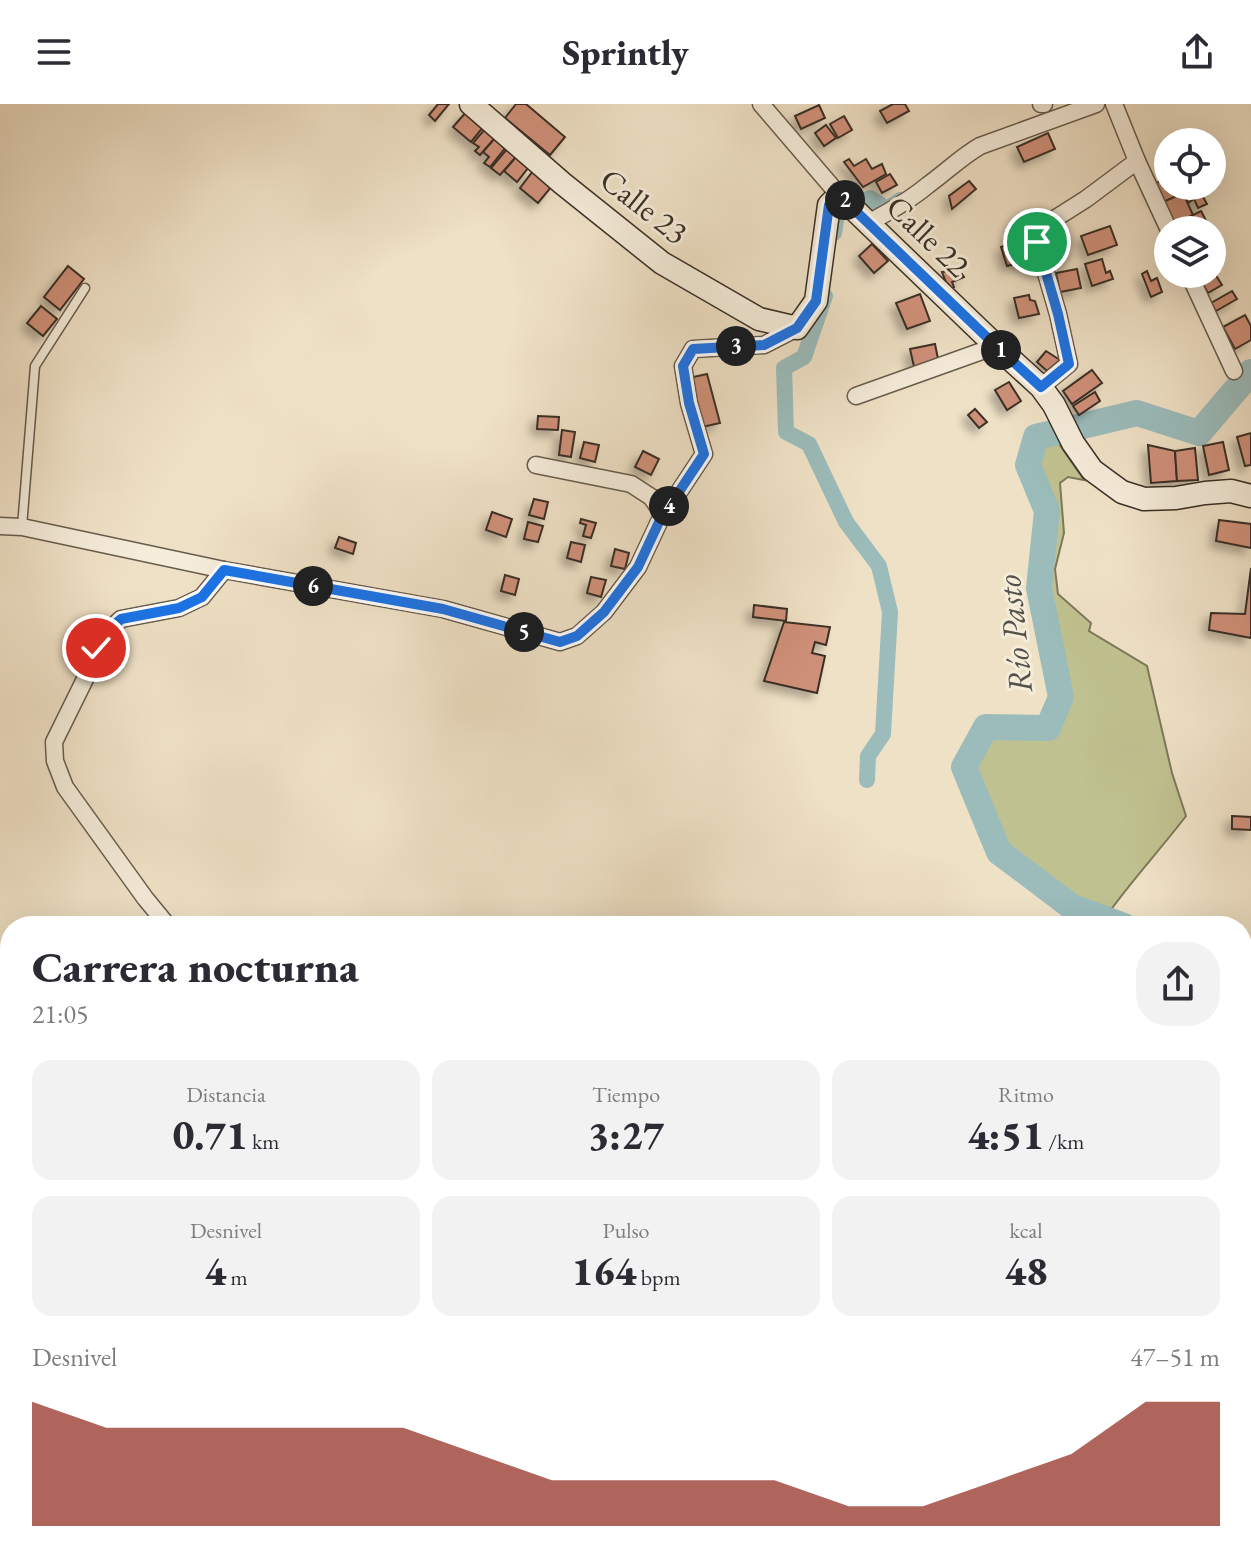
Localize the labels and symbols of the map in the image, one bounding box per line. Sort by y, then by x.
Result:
street label: Calle 23 [591,159,697,253]
pin: 2 [825,180,865,220]
street label: Calle 22 [877,186,979,286]
pin [1003,208,1071,276]
pin: 3 [716,326,756,366]
pin: 1 [981,330,1021,370]
pin: 4 [649,486,689,526]
pin: 6 [293,566,333,606]
water label: Río Pasto [986,572,1042,695]
pin: 5 [504,612,544,652]
pin [62,614,130,682]

